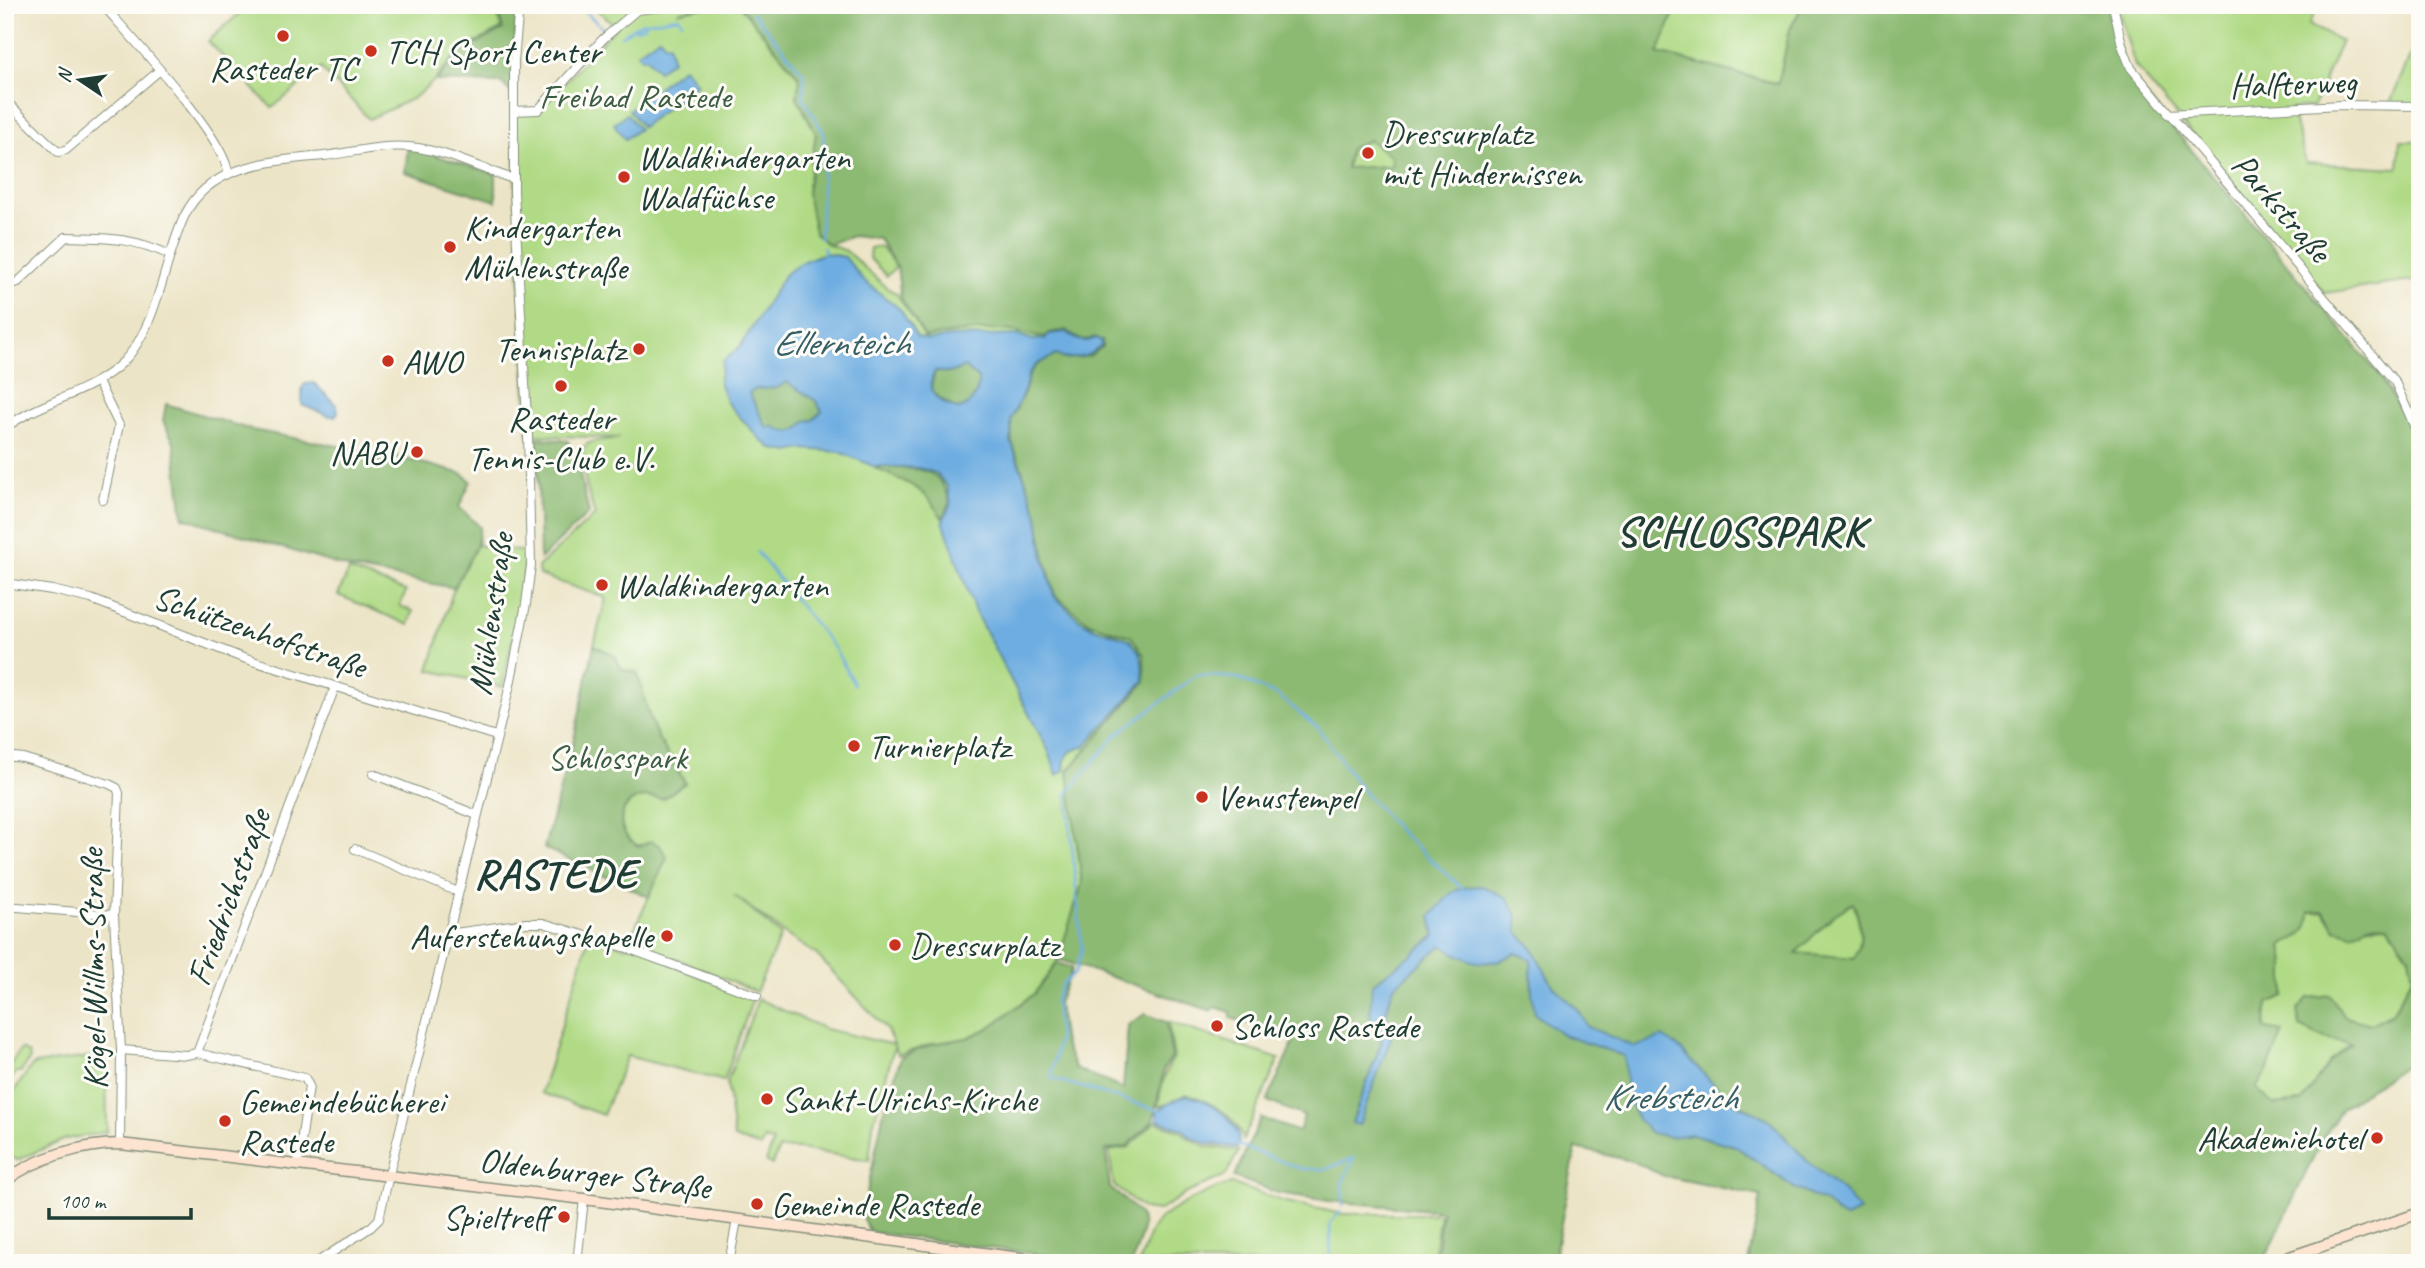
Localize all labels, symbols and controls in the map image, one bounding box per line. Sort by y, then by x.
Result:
marker: Rasteder TC [275,28,291,44]
place label: TCH Sport Center [385,29,603,74]
marker: TCH Sport Center [363,43,379,59]
north arrow [46,46,116,116]
place label: Rasteder TC [209,46,361,91]
street label: Halfterweg [2229,59,2359,108]
text: N [51,65,78,85]
park label: Freibad Rastede [539,74,733,119]
place label: Dressurplatz mit Hindernissen [1382,111,1583,196]
place label: Waldkindergarten Waldfüchse [638,135,851,220]
street label: Parkstraße [2222,143,2343,273]
marker: Dressurplatz mit Hindernissen [1360,145,1376,161]
marker: Waldkindergarten Waldfüchse [616,169,632,185]
place label: Kindergarten Mühlenstraße [464,205,630,290]
marker: Kindergarten Mühlenstraße [442,239,458,255]
water label: Ellernteich [773,319,912,366]
place label: Tennisplatz [495,327,629,372]
place label: AWO [402,339,465,384]
marker: Tennisplatz [631,341,647,357]
marker: AWO [380,353,396,369]
marker: Rasteder Tennis-Club e.V. [553,378,569,394]
place label: Rasteder Tennis-Club e.V. [467,396,655,481]
place label: NABU [330,430,408,475]
marker: NABU [409,444,425,460]
district label: SCHLOSSPARK [1616,505,1873,558]
street label: Mühlenstraße [457,528,524,698]
place label: Waldkindergarten [616,563,829,608]
street label: Schützenhofstraße [148,574,375,690]
marker: Waldkindergarten [594,577,610,593]
place label: Turnierplatz [868,724,1014,769]
park label: Schlosspark [547,735,689,780]
marker: Turnierplatz [846,738,862,754]
place label: Venustempel [1216,775,1363,820]
marker: Venustempel [1194,789,1210,805]
street label: Friedrichstraße [176,800,282,991]
street label: Kögel-Willms-Straße [69,846,118,1090]
district label: RASTEDE [474,848,642,901]
place label: Auferstehungskapelle [410,914,656,959]
place label: Dressurplatz [909,923,1062,968]
marker: Auferstehungskapelle [659,928,675,944]
marker: Dressurplatz [887,937,903,953]
place label: Schloss Rastede [1231,1004,1421,1049]
marker: Schloss Rastede [1209,1018,1225,1034]
water label: Krebsteich [1603,1073,1739,1120]
place label: Sankt-Ulrichs-Kirche [781,1077,1039,1122]
place label: Gemeindebücherei Rastede [239,1079,449,1164]
marker: Sankt-Ulrichs-Kirche [759,1091,775,1107]
marker: Gemeindebücherei Rastede [217,1113,233,1129]
place label: Akademiehotel [2197,1116,2369,1161]
marker: Akademiehotel [2369,1130,2385,1146]
street label: Oldenburger Straße [477,1137,716,1210]
scale bar [49,1177,191,1221]
place label: Gemeinde Rastede [771,1182,981,1227]
text: 100 m [60,1188,107,1214]
place label: Spieltreff [443,1195,557,1240]
marker: Gemeinde Rastede [749,1196,765,1212]
marker: Spieltreff [556,1209,572,1225]

